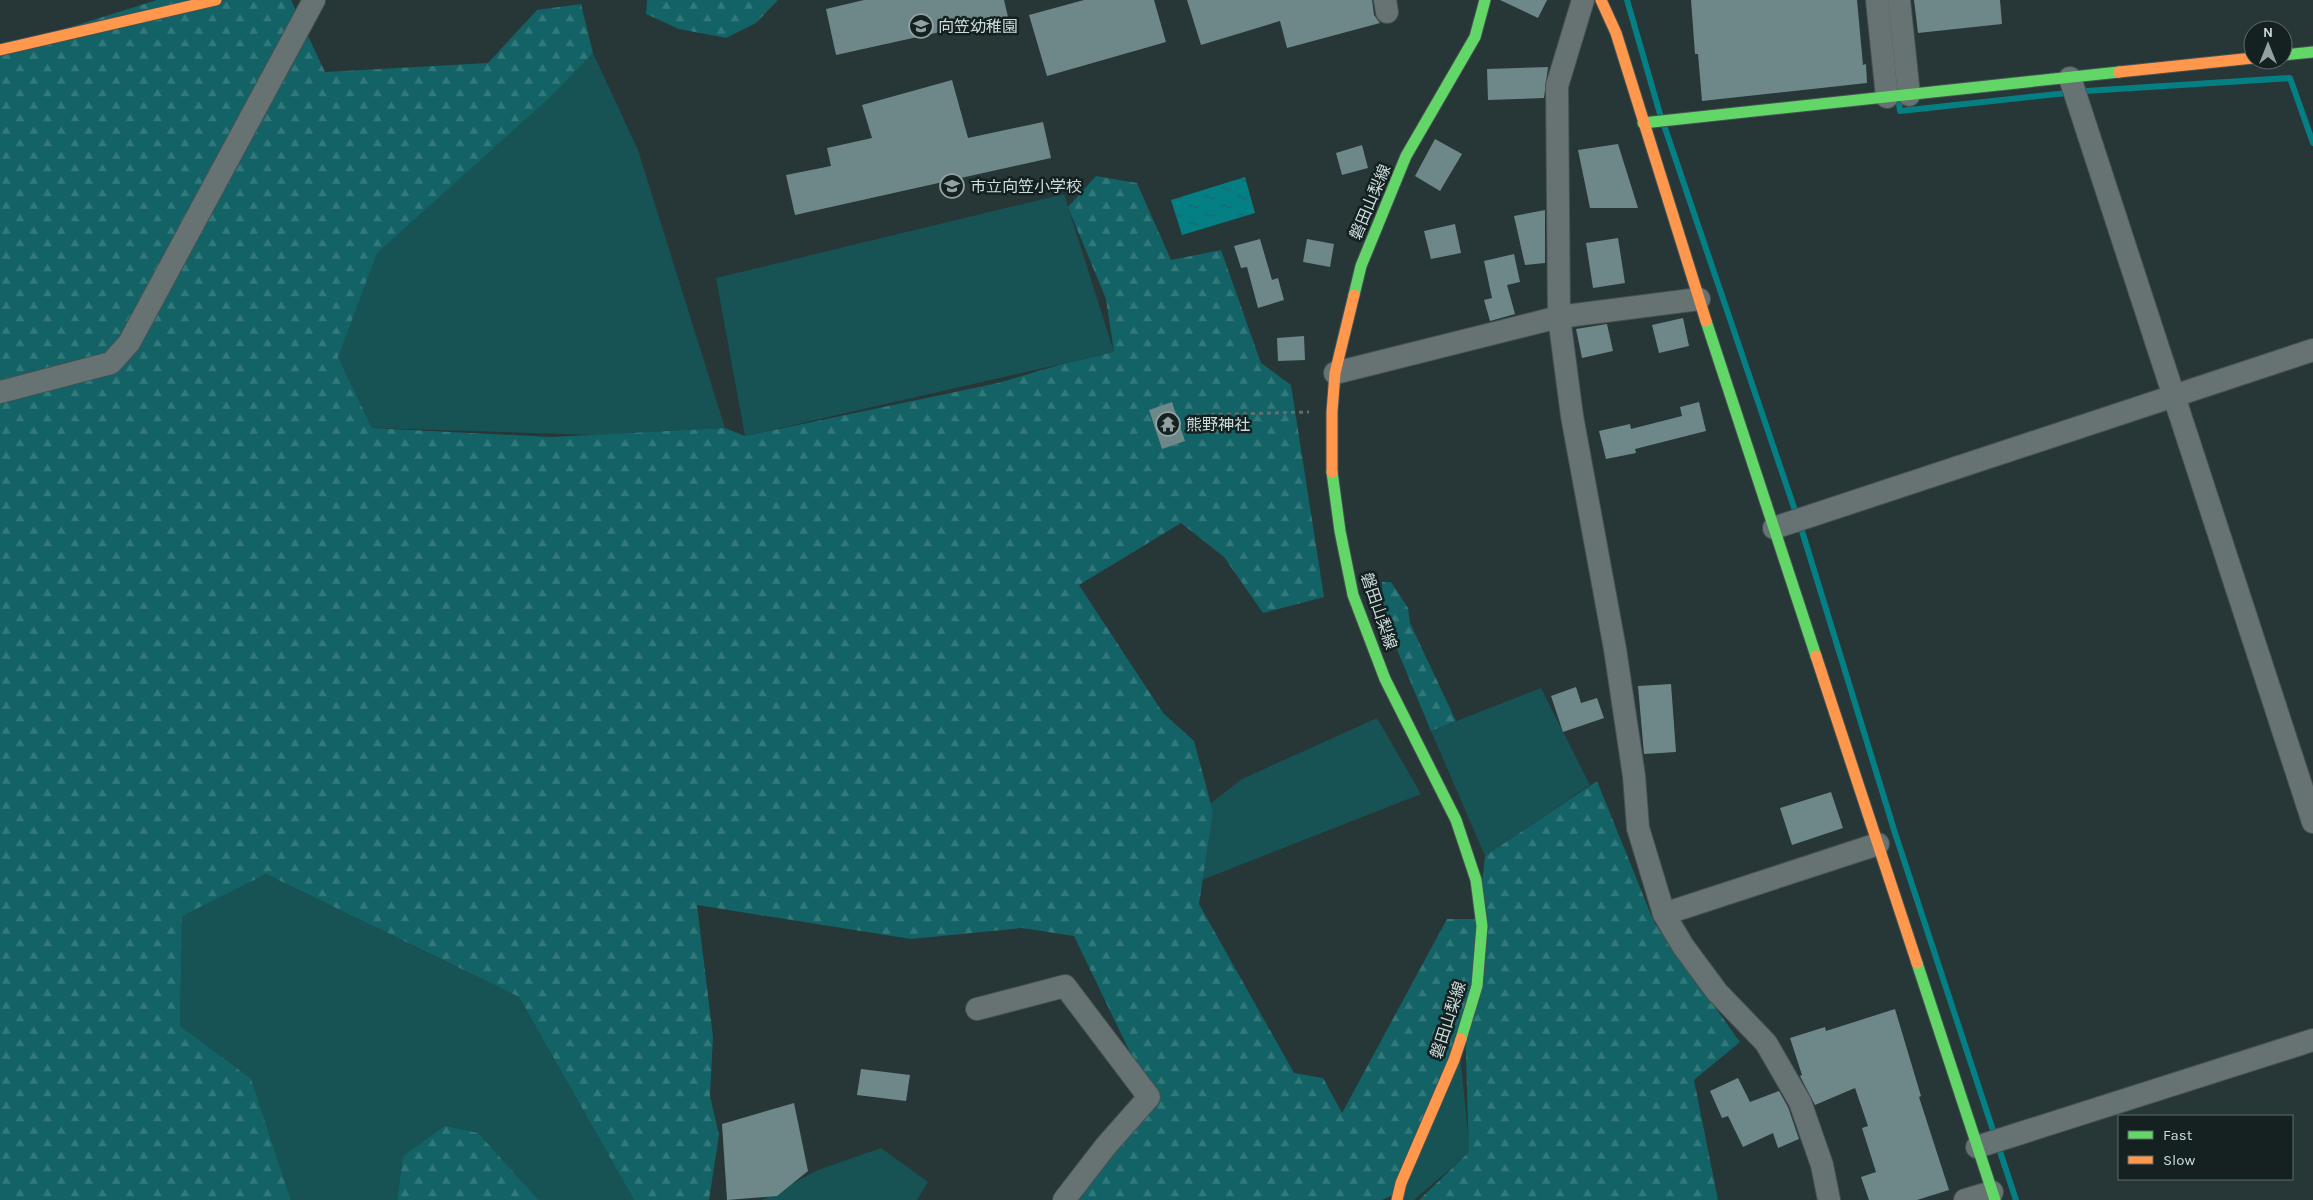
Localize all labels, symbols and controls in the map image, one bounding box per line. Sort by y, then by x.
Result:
school or university icon: 向笠幼稚園 [908,13,934,39]
place label: 向笠幼稚園 [938,17,1018,36]
north arrow [2243,20,2293,70]
text: N [2263,24,2273,41]
street label: 磐田山梨線 [1346,161,1394,243]
school or university icon: 市立向笠小学校 [939,173,965,199]
place label: 市立向笠小学校 [970,177,1082,196]
temple icon: 熊野神社 [1155,411,1181,437]
place label: 熊野神社 [1186,415,1250,434]
street label: 磐田山梨線 [1357,570,1401,652]
street label: 磐田山梨線 [1427,979,1469,1061]
legend [2118,1115,2293,1180]
text: Fast [2163,1126,2193,1144]
text: Slow [2163,1151,2195,1169]

